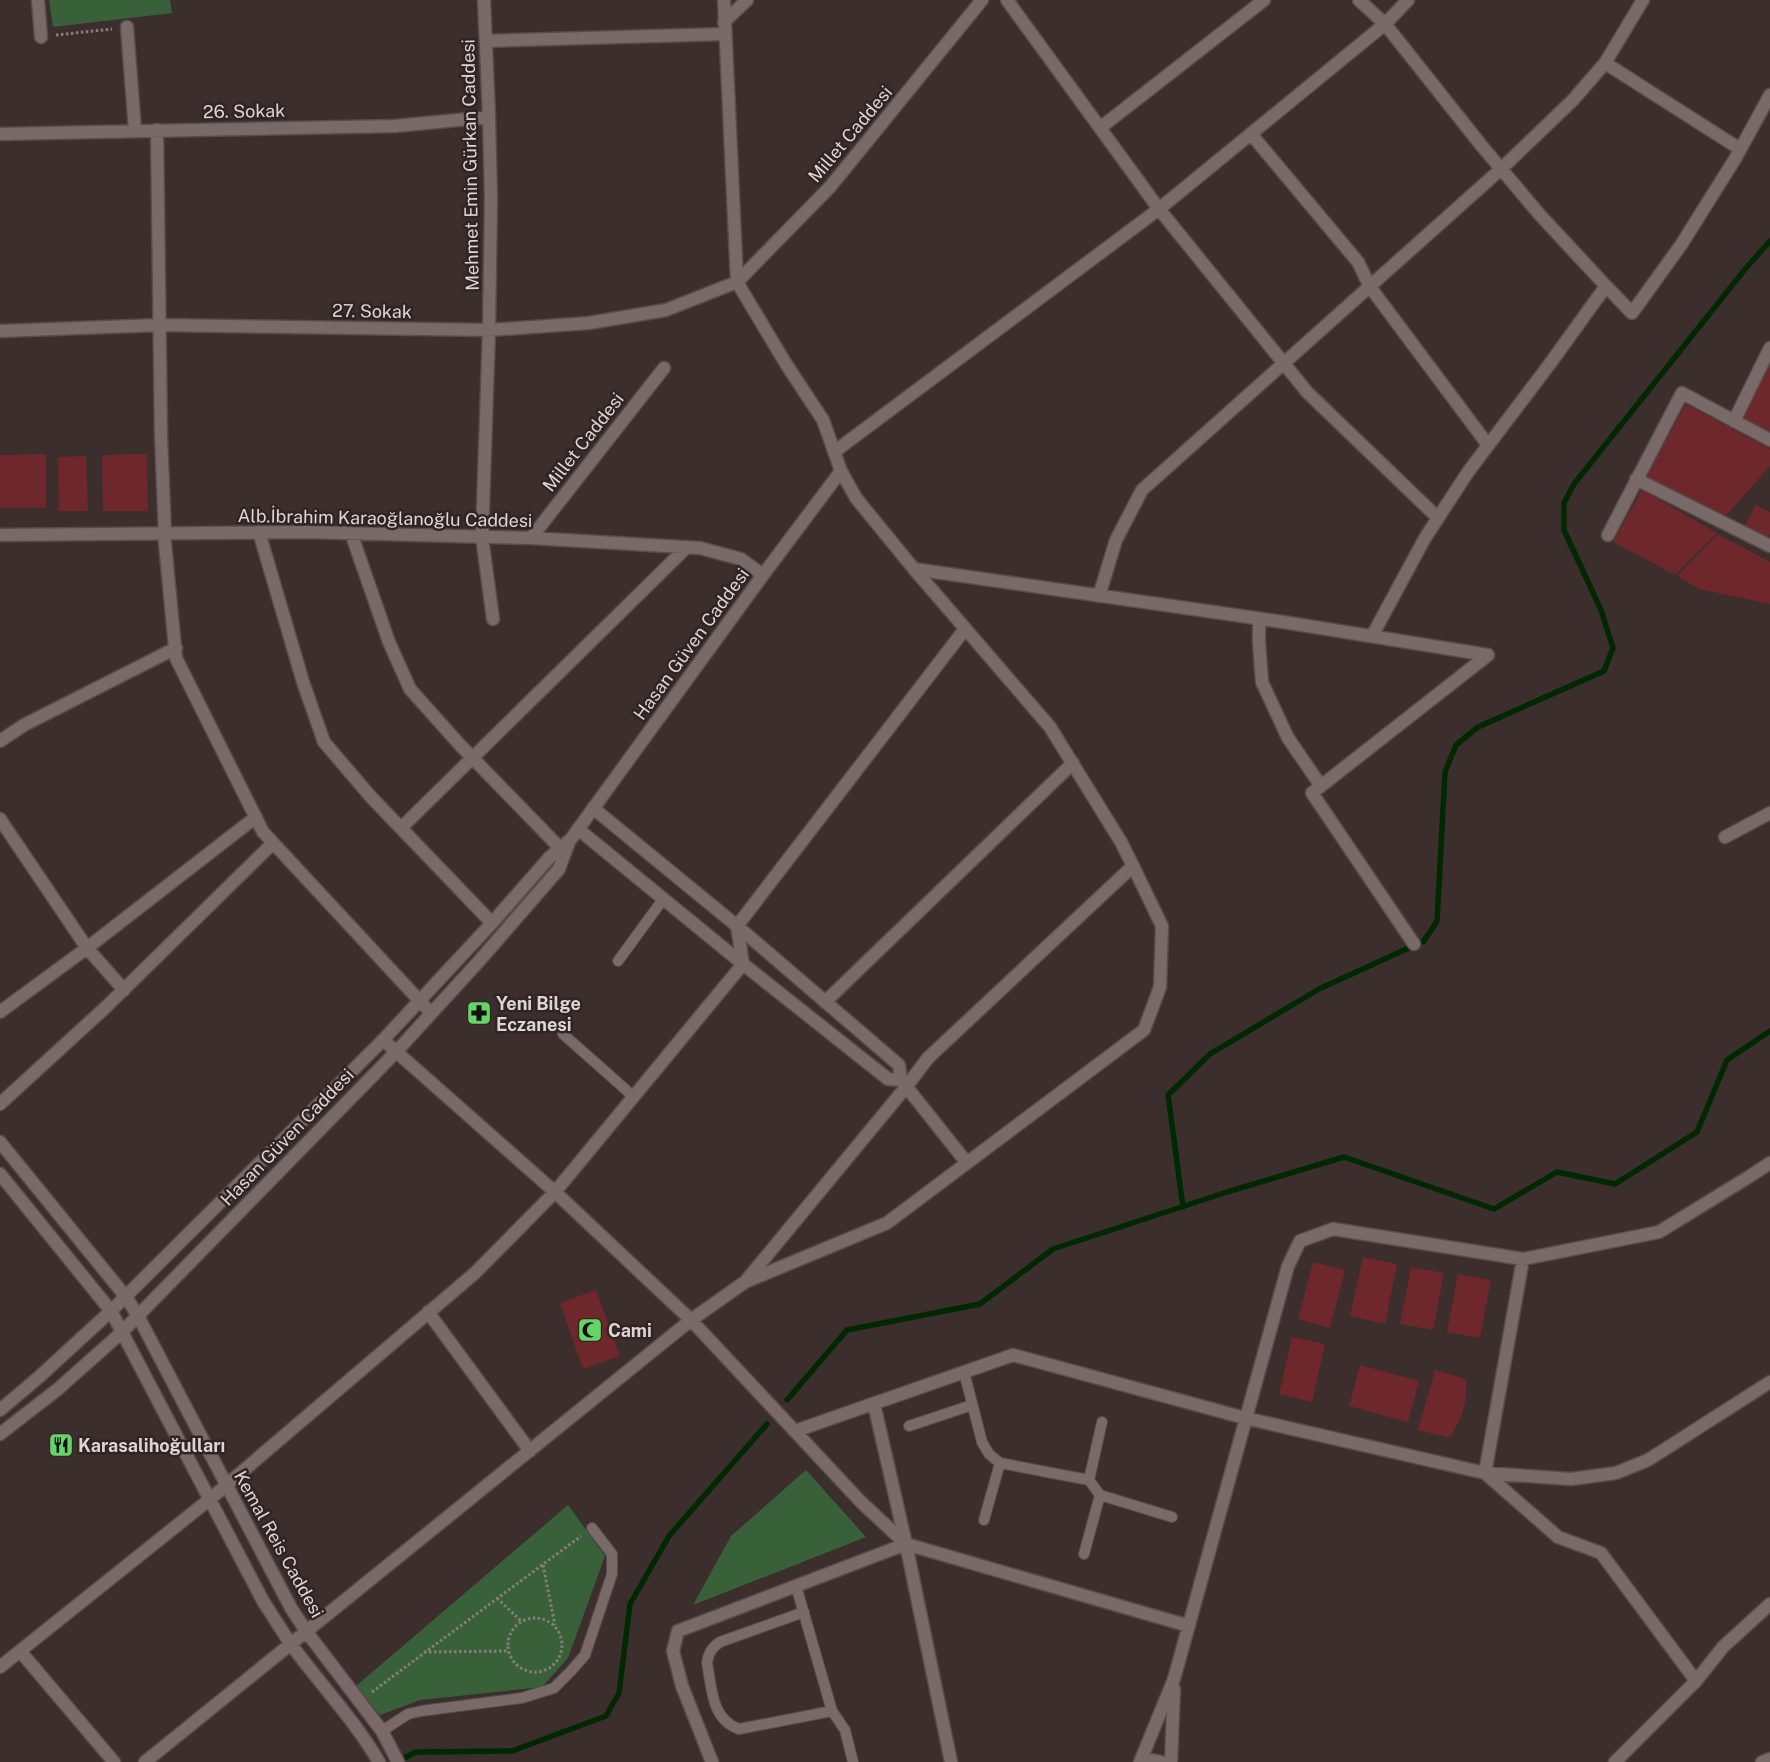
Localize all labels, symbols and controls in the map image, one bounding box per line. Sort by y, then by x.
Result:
street label: Mehmet Emin Gürkan Caddesi [457,39,483,291]
street label: Millet Caddesi [804,82,896,186]
street label: 26. Sokak [203,100,285,122]
street label: 27. Sokak [332,300,412,322]
street label: Millet Caddesi [538,389,628,495]
street label: Alb.İbrahim Karaoğlanoğlu Caddesi [237,504,533,531]
street label: Hasan Güven Caddesi [629,564,753,724]
place label: Yeni Bilge Eczanesi [496,993,581,1035]
pharmacy icon: Yeni Bilge Eczanesi [466,1000,492,1026]
street label: Hasan Güven Caddesi [216,1064,358,1210]
mosque icon: Cami [577,1317,603,1343]
place label: Cami [608,1320,652,1341]
restaurant icon: Karasalihoğulları [48,1432,74,1458]
place label: Karasalihoğulları [78,1435,225,1456]
street label: Kemal Reis Caddesi [230,1467,328,1621]

